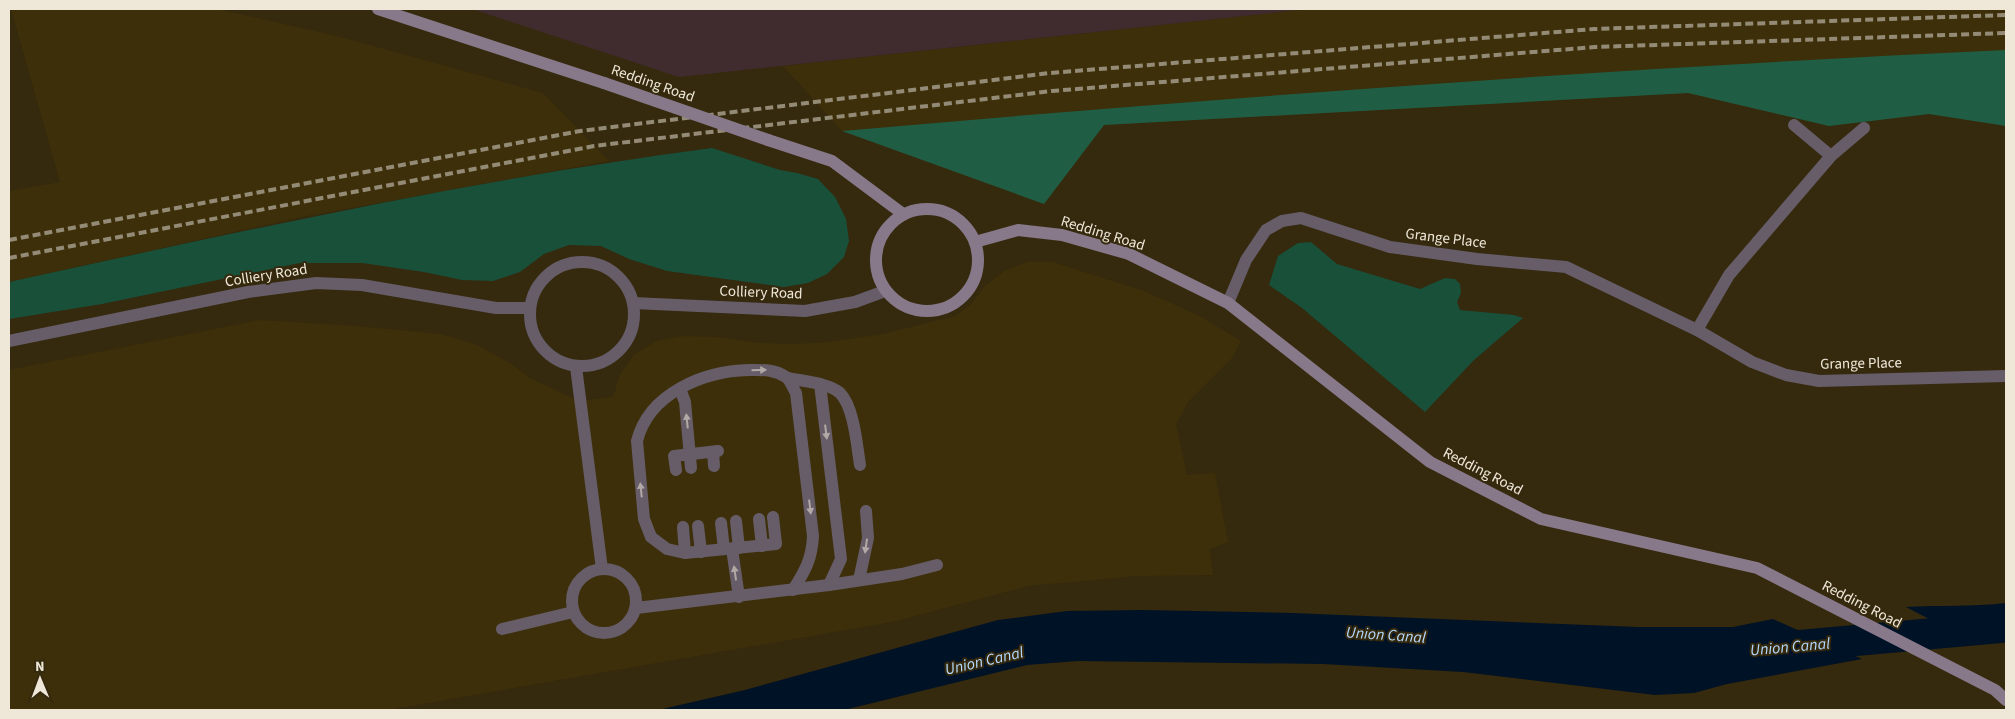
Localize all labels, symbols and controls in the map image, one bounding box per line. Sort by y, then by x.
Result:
street label: Redding Road [608,59,697,108]
street label: Redding Road [1058,211,1148,256]
street label: Grange Place [1404,223,1488,254]
street label: Colliery Road [223,259,309,292]
street label: Colliery Road [719,281,803,304]
street label: Grange Place [1820,352,1902,375]
one-way arrow [751,366,767,374]
one-way arrow [683,413,691,429]
one-way arrow [822,425,830,441]
street label: Redding Road [1439,442,1526,501]
one-way arrow [637,482,645,498]
one-way arrow [806,499,814,515]
one-way arrow [862,538,870,554]
one-way arrow [731,564,739,580]
street label: Redding Road [1818,575,1905,634]
water label: Union Canal [1345,621,1427,649]
water label: Union Canal [1749,633,1831,661]
water label: Union Canal [943,641,1026,681]
north arrow [15,654,65,704]
text: N [35,657,45,677]

